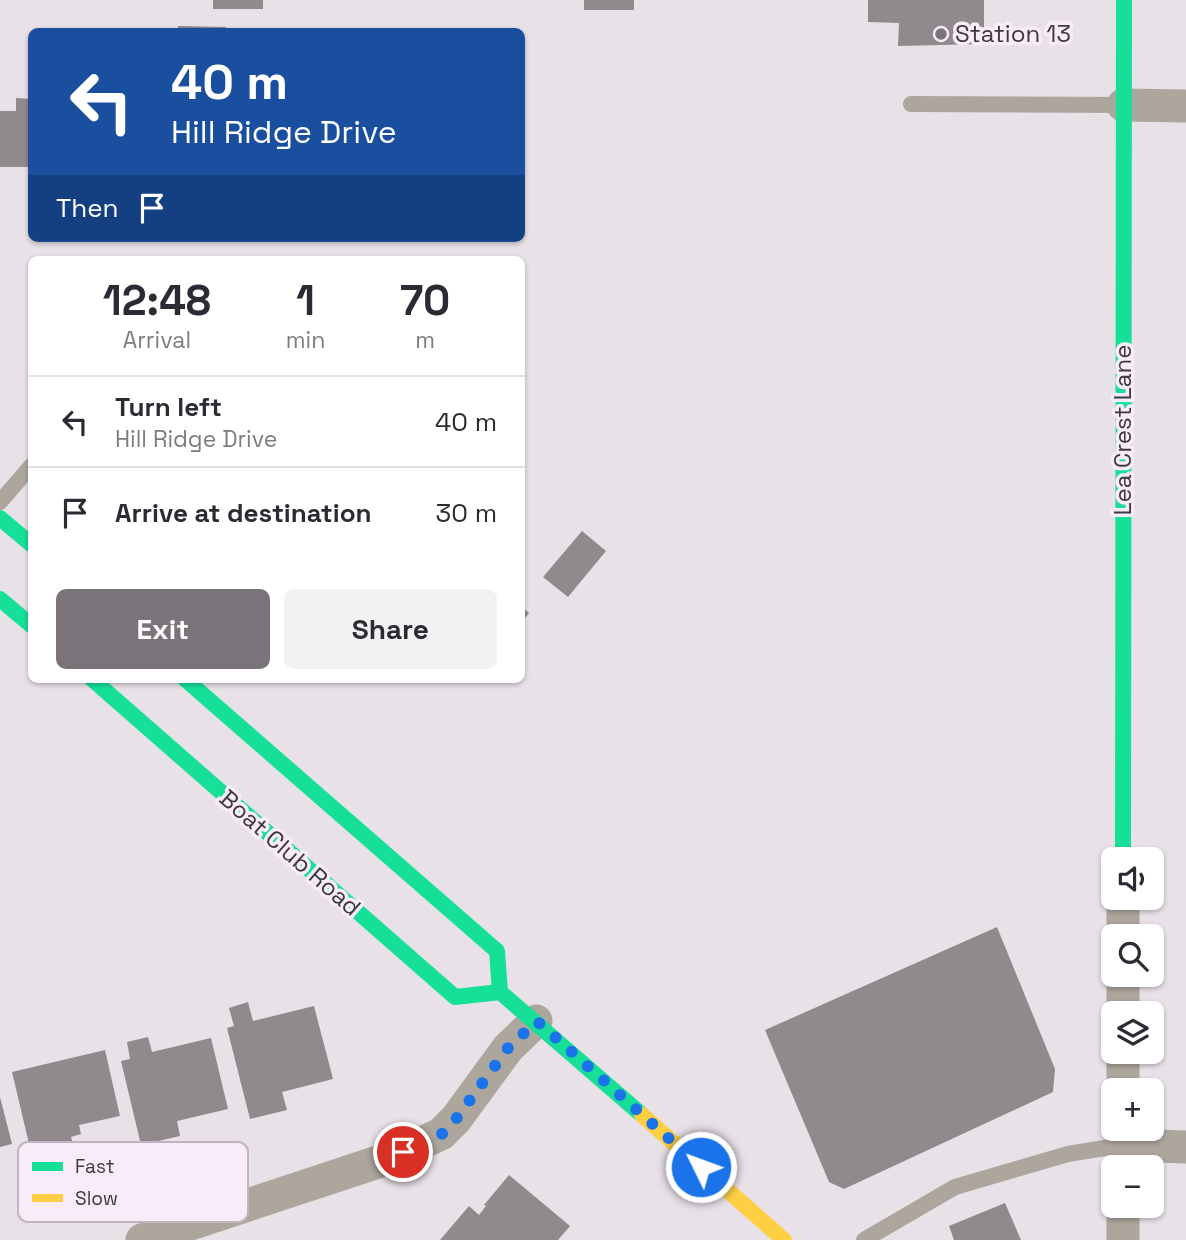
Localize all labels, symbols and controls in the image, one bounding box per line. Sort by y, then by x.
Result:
place label: Station 13 [955,18,1071,49]
marker: Station 13 [933,26,949,42]
text: 40 m [171,51,288,113]
icon: left [56,56,147,147]
text: Hill Ridge Drive [171,112,397,152]
icon: arrive [133,189,171,227]
text: Then [56,191,119,225]
text: 12:48 [103,274,211,327]
text: 1 [296,274,315,327]
text: 70 [400,274,450,327]
text: Arrival [123,325,191,355]
text: min [286,325,325,355]
text: m [415,325,435,355]
street label: Lea Crest Lane [1107,345,1138,515]
text: Turn left [115,390,222,424]
icon: left [56,403,94,441]
text: 40 m [435,405,497,439]
text: Hill Ridge Drive [115,424,277,454]
icon: arrive [56,494,94,532]
text: Arrive at destination [115,496,372,530]
text: 30 m [436,496,497,530]
button: Exit [56,589,270,669]
button: Share [284,589,497,669]
street label: Boat Club Road [213,783,367,923]
map controls [1101,847,1164,1218]
button: sound [1101,847,1164,910]
button: search [1101,924,1164,987]
button: layers [1101,1001,1164,1064]
button: + [1101,1078,1164,1141]
pin [373,1122,433,1182]
position arrow [664,1130,738,1204]
icon: arrive [384,1133,422,1171]
legend [18,1142,248,1222]
text: Fast [75,1154,115,1179]
button: − [1101,1155,1164,1218]
text: Slow [75,1186,118,1211]

